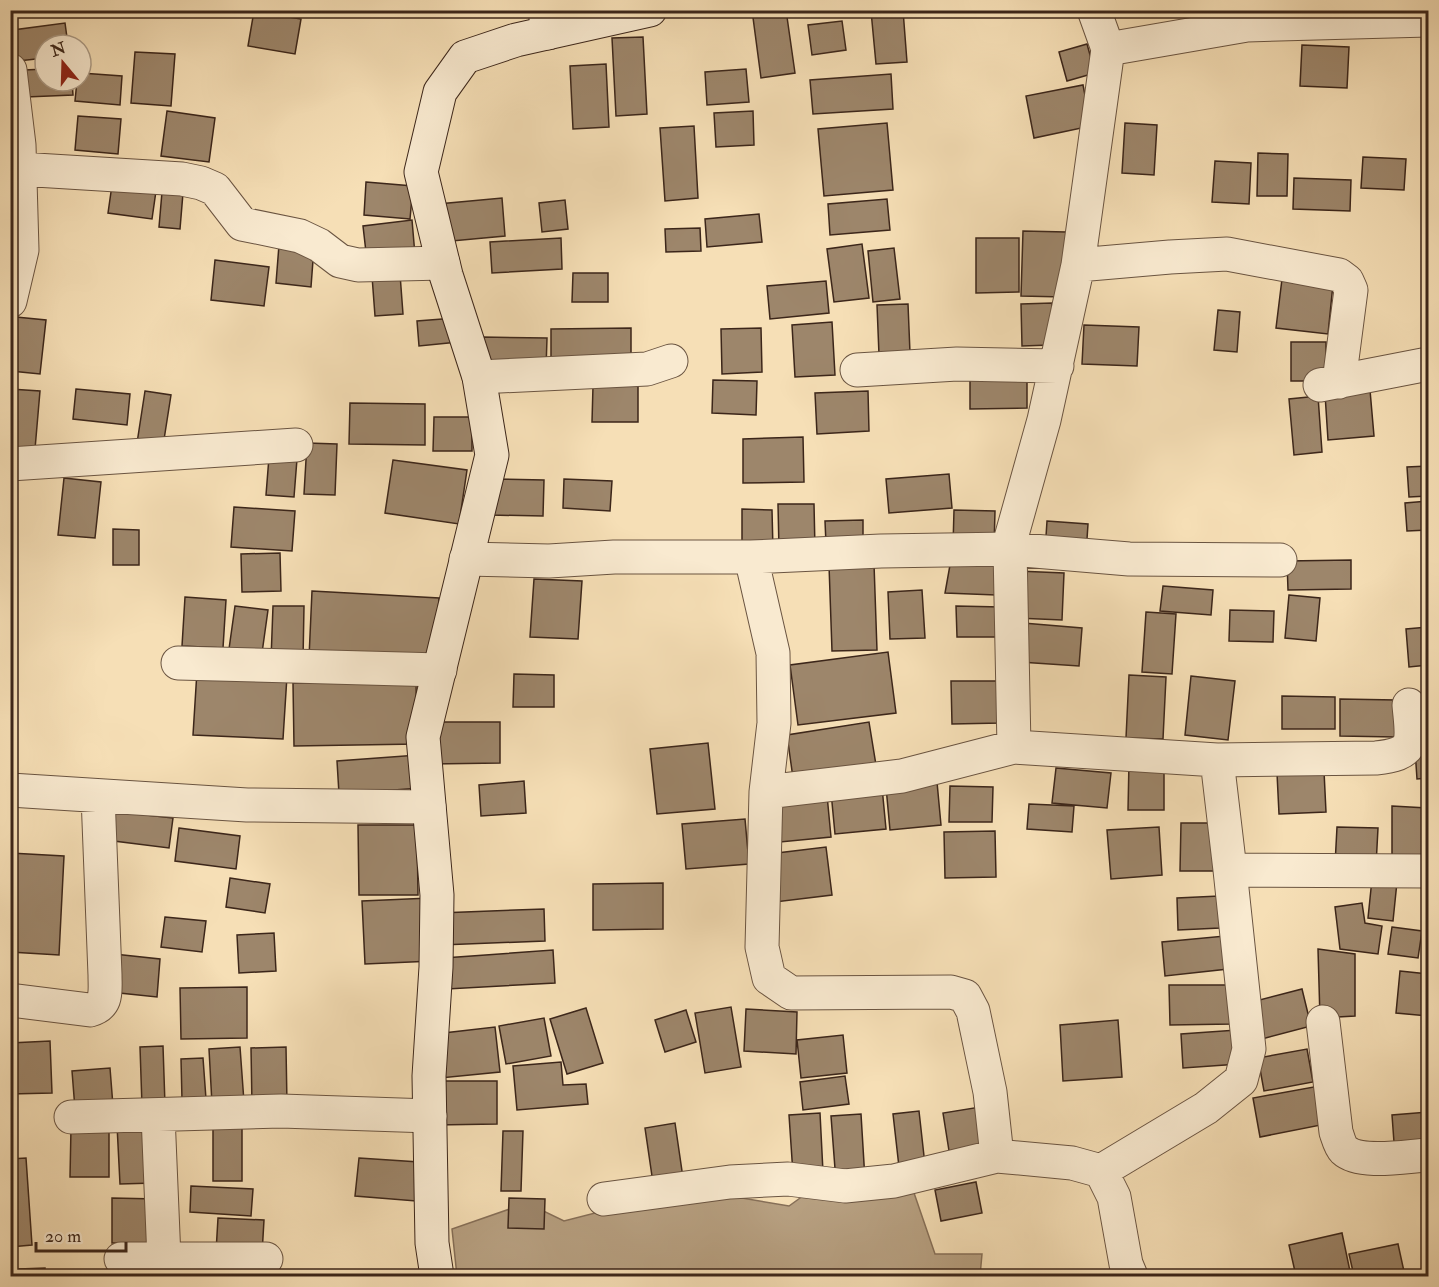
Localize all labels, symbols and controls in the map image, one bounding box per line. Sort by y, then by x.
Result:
north arrow [33,33,93,93]
text: N [47,38,69,62]
scale bar [36,1215,126,1253]
text: 20 m [45,1225,81,1248]

